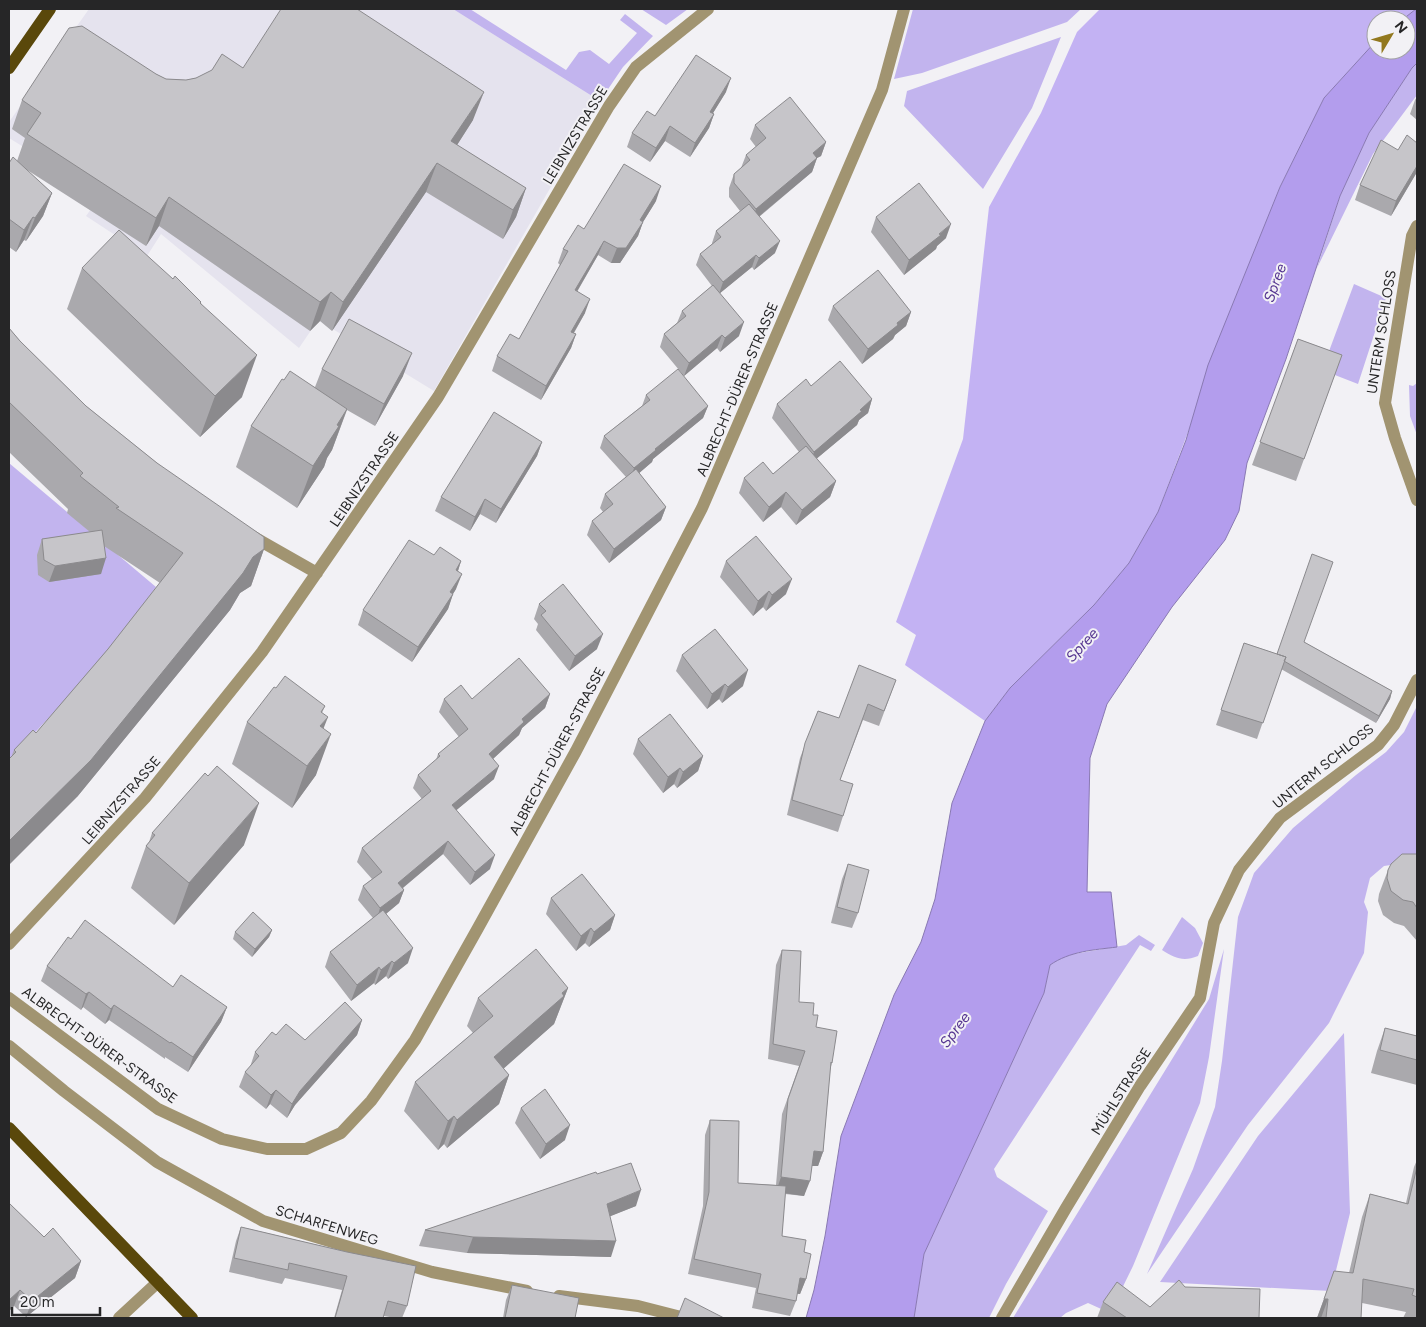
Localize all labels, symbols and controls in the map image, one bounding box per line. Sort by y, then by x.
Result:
north arrow [1366,10,1416,60]
text: N [1391,18,1411,37]
street label: LEIBNIZSTRASSE [539,83,611,187]
water label: Spree [1260,261,1290,305]
street label: UNTERM SCHLOSS [1363,269,1400,395]
street label: ALBRECHT-DÜRER-STRASSE [693,299,782,479]
street label: LEIBNIZSTRASSE [326,428,403,530]
water label: Spree [1062,624,1102,666]
street label: ALBRECHT-DÜRER-STRASSE [506,664,609,838]
street label: UNTERM SCHLOSS [1269,720,1377,812]
street label: LEIBNIZSTRASSE [78,753,164,848]
street label: ALBRECHT-DÜRER-STRASSE [19,983,181,1107]
water label: Spree [936,1009,974,1051]
street label: MÜHLSTRASSE [1088,1045,1155,1138]
street label: SCHARFENWEG [273,1202,381,1249]
scale bar [12,1284,100,1316]
text: 20 m [20,1293,54,1311]

